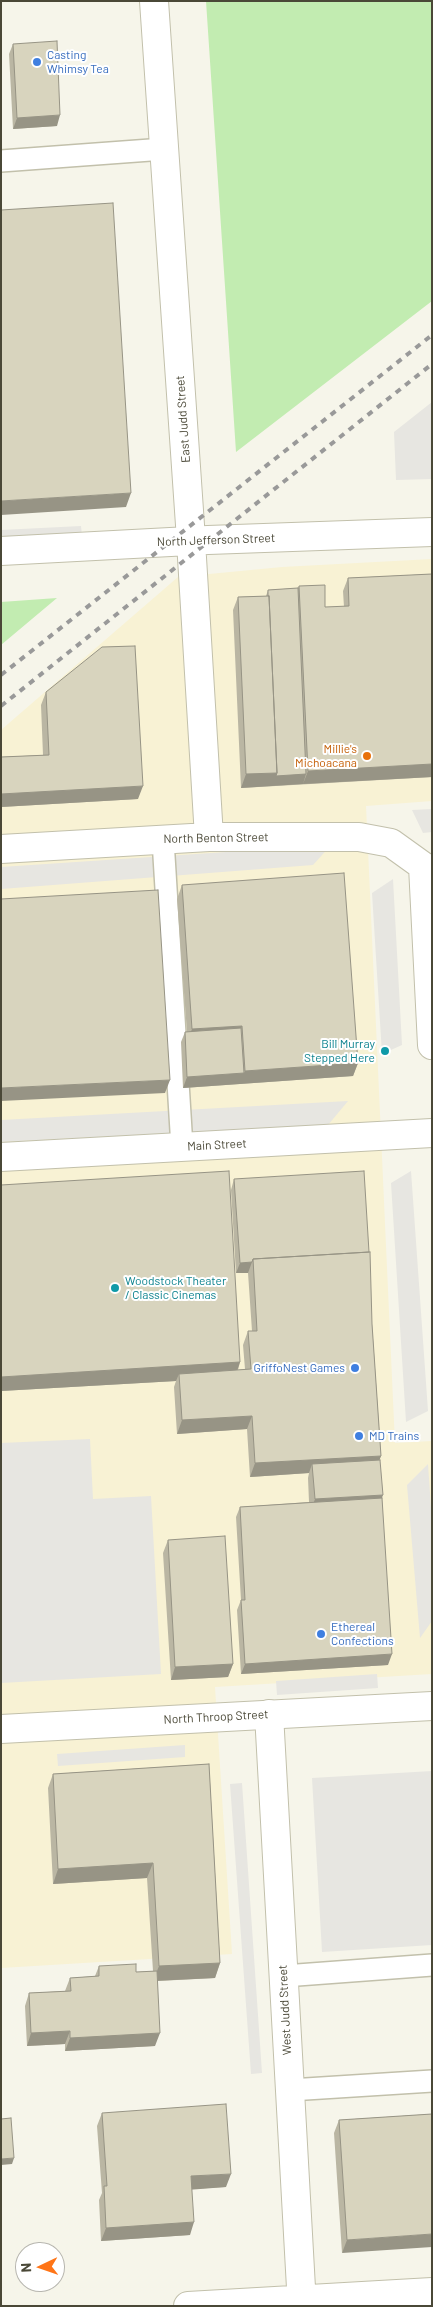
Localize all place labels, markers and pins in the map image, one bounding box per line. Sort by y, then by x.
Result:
place label: Casting Whimsy Tea [47,48,109,76]
marker: Casting Whimsy Tea [31,56,43,68]
place label: Millie's Michoacana [295,742,357,770]
marker: Millie's Michoacana [361,750,373,762]
place label: Bill Murray Stepped Here [304,1037,375,1065]
marker: Bill Murray Stepped Here [379,1045,391,1057]
place label: Woodstock Theater / Classic Cinemas [125,1274,226,1302]
marker: Woodstock Theater / Classic Cinemas [109,1282,121,1294]
place label: GriffoNest Games [253,1361,345,1375]
marker: GriffoNest Games [349,1362,361,1374]
place label: MD Trains [369,1429,419,1443]
marker: MD Trains [353,1430,365,1442]
place label: Ethereal Confections [331,1620,394,1648]
marker: Ethereal Confections [315,1628,327,1640]

